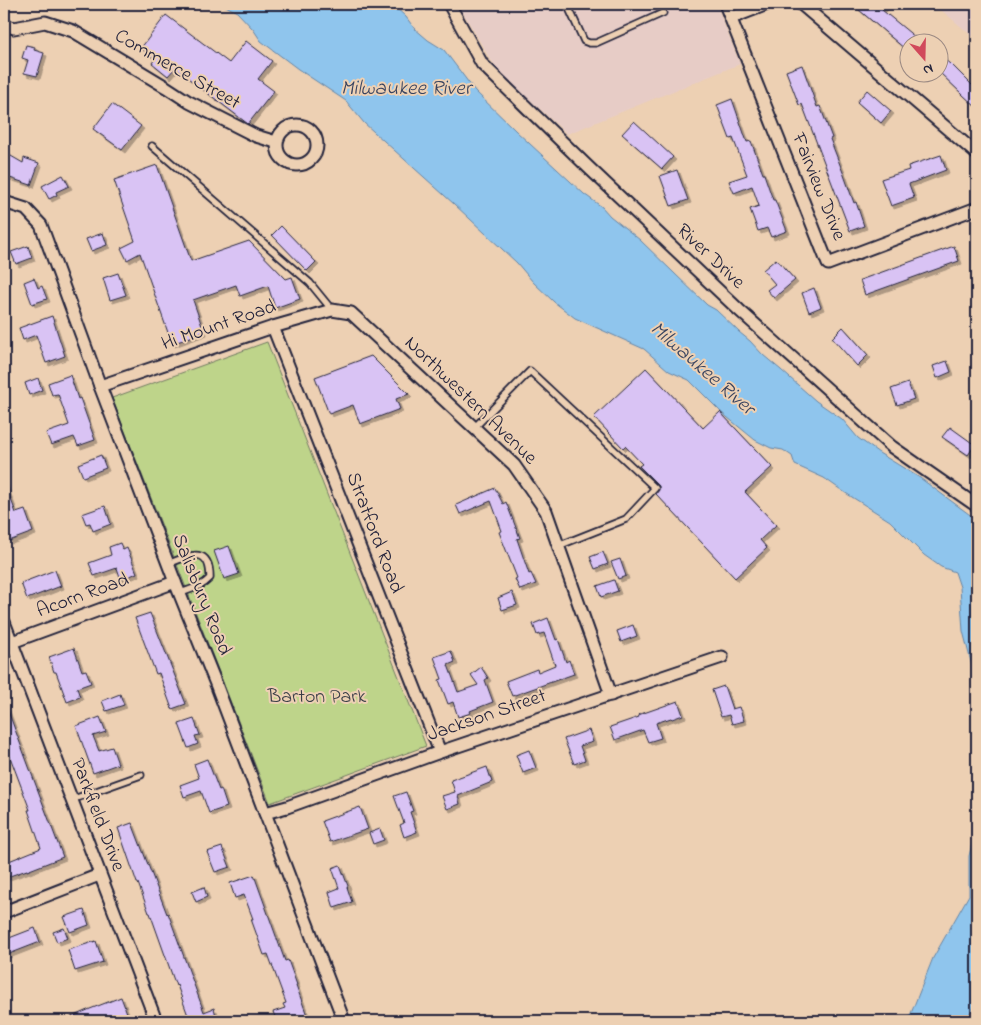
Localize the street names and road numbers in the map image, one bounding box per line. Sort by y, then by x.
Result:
street label: Commerce Street [109,22,245,118]
street label: Fairview Drive [783,128,853,245]
street label: River Drive [669,217,751,297]
street label: Hi Mount Road [158,293,280,359]
street label: Northwestern Avenue [397,330,543,472]
street label: Stratford Road [338,468,410,598]
street label: Salisbury Road [163,530,239,660]
street label: Acorn Road [33,566,133,626]
street label: Jackson Street [424,682,551,750]
street label: Parkfield Drive [62,754,132,876]

